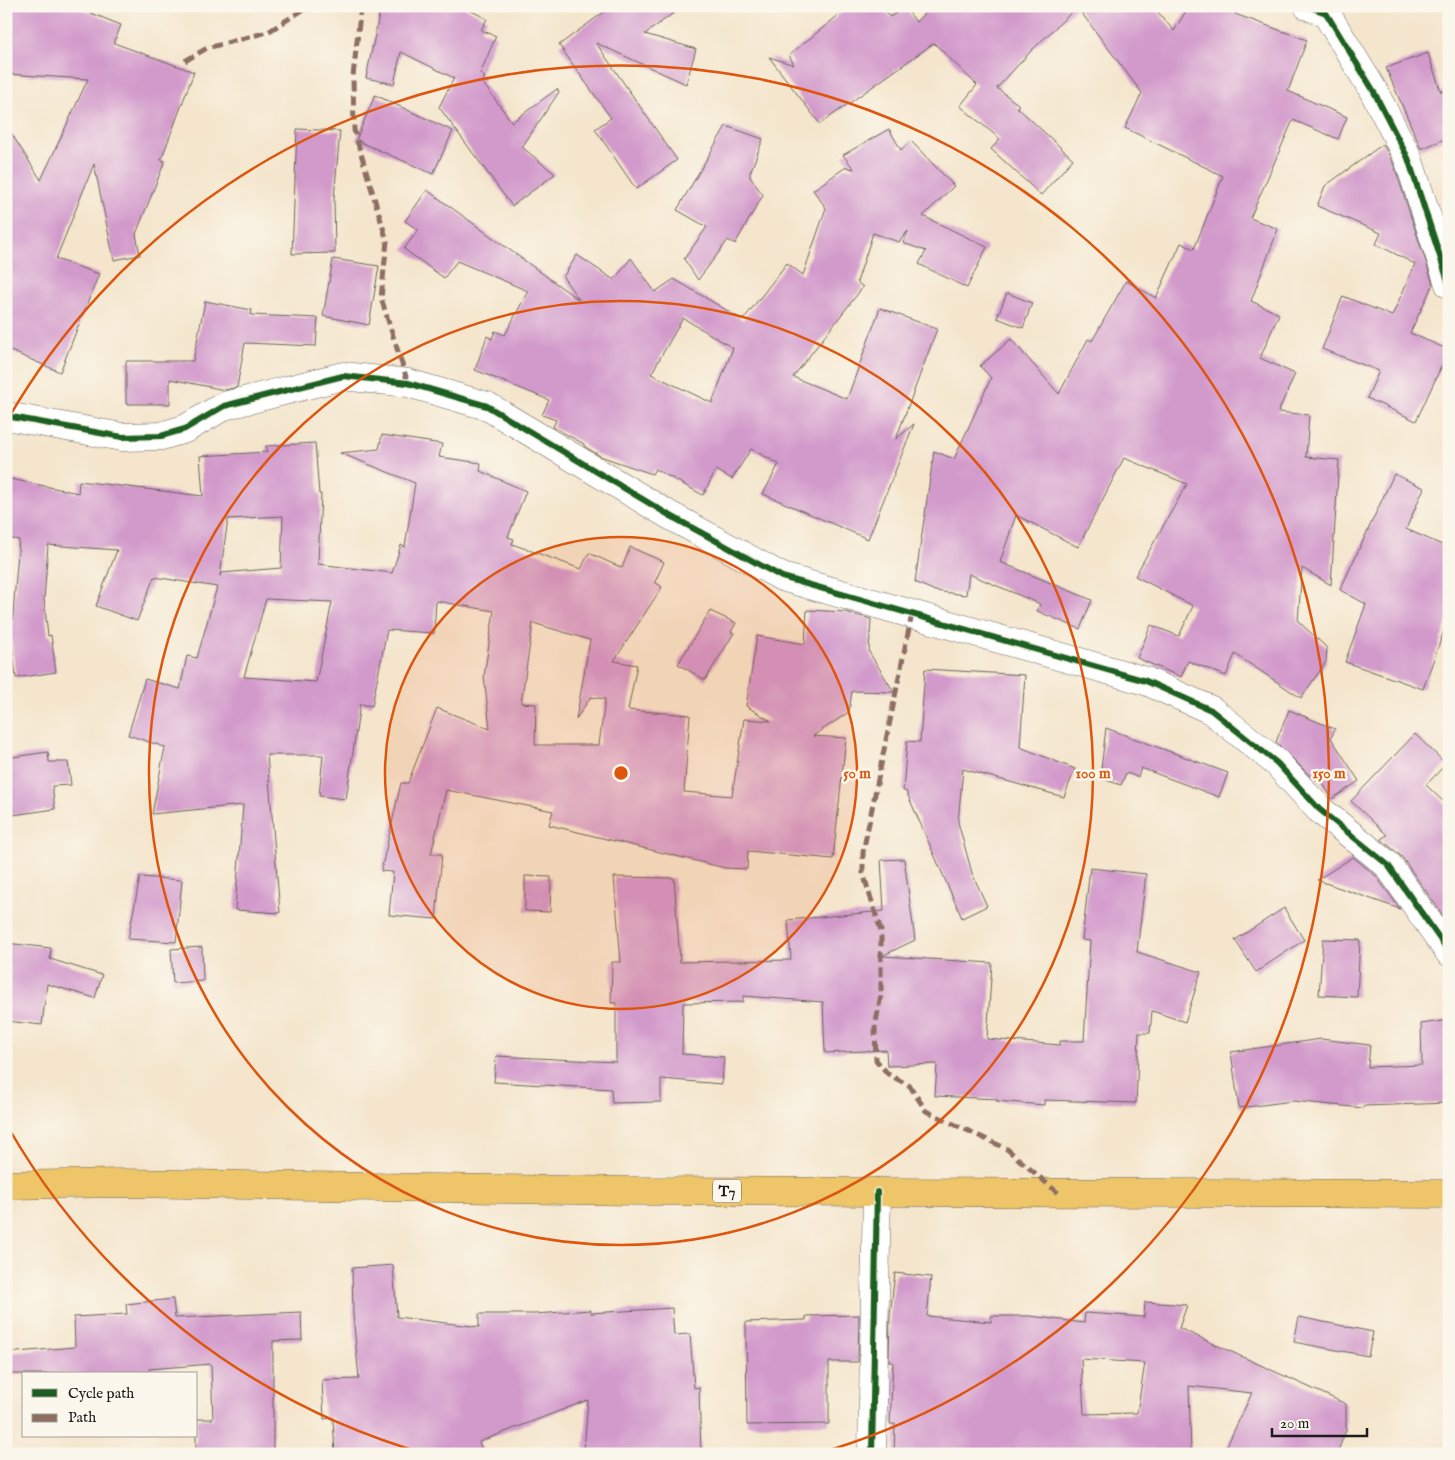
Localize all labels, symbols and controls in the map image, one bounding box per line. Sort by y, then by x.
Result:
centre of rings [612,764,630,782]
text: 50 m [843,764,871,783]
text: 100 m [1075,764,1111,783]
text: 150 m [1312,764,1346,783]
road number: T7 [713,1180,741,1202]
legend [22,1372,198,1438]
text: Cycle path [68,1384,134,1403]
scale bar [1272,1405,1368,1437]
text: Path [68,1408,96,1427]
text: 20 m [1280,1414,1310,1433]

